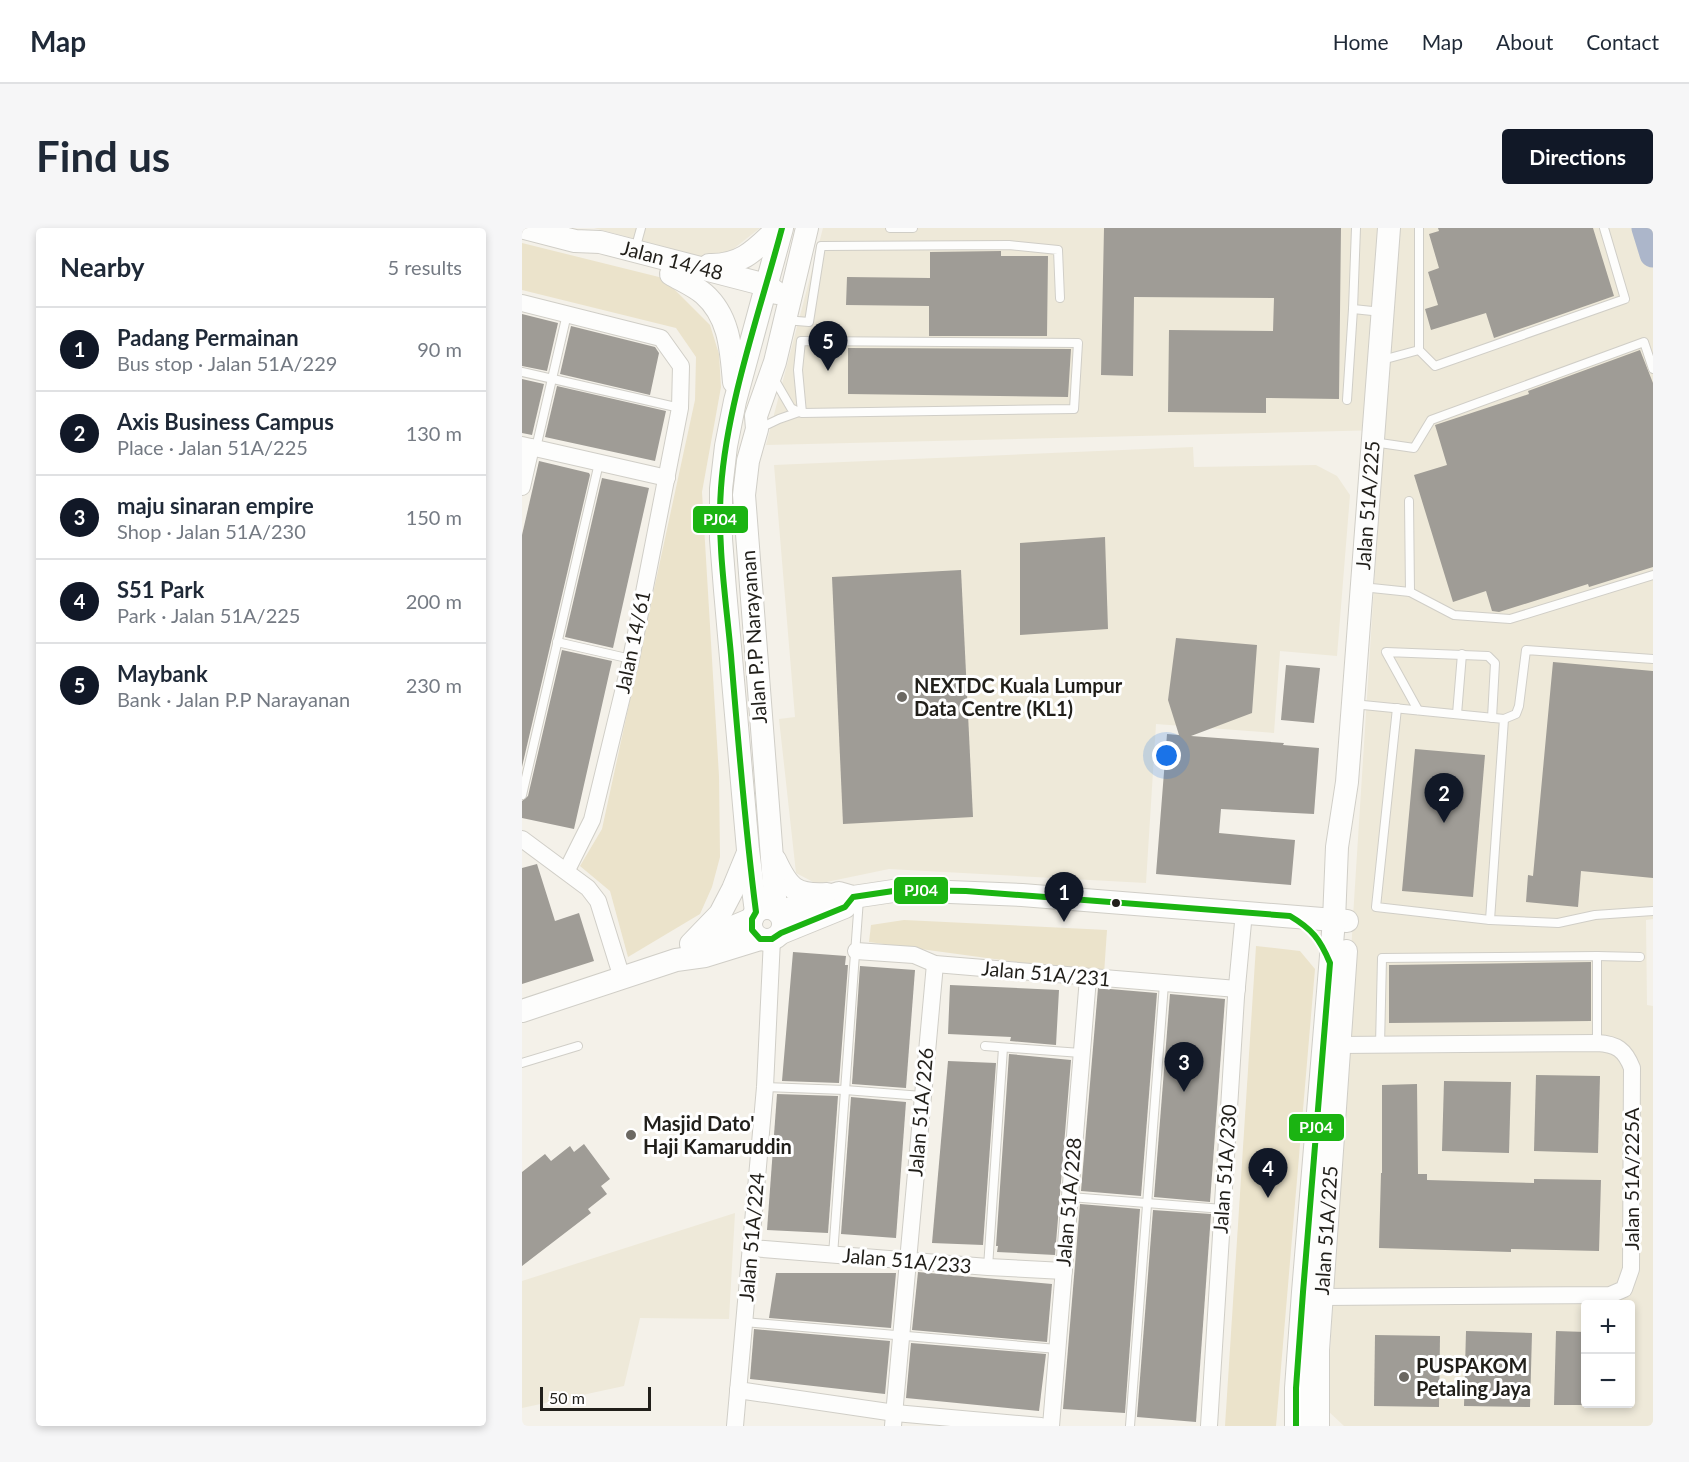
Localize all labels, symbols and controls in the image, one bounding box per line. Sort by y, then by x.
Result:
text: Map [30,24,86,58]
text: Home [1333,29,1389,54]
text: Map [1422,29,1463,54]
text: About [1496,29,1553,54]
text: Contact [1586,29,1659,54]
button: Directions [1502,129,1653,184]
text: Find us [36,131,170,181]
street label: Jalan 14/48 [619,235,726,284]
text: Nearby [60,251,145,283]
text: 5 results [387,255,462,279]
pin: 5 [808,322,848,371]
text: Padang Permainan [117,324,299,351]
text: 1 [74,337,85,361]
text: 90 m [417,337,462,361]
text: Bus stop · Jalan 51A/229 [117,351,337,375]
text: Axis Business Campus [117,408,334,435]
text: 2 [74,421,85,445]
text: 130 m [406,421,462,445]
text: Place · Jalan 51A/225 [117,435,308,459]
street label: Jalan 51A/225 [1350,440,1384,571]
text: maju sinaran empire [117,492,314,519]
text: 3 [74,505,85,529]
text: 150 m [406,505,462,529]
line badge: PJ04 [692,505,749,534]
text: PJ04 [703,509,737,528]
text: Shop · Jalan 51A/230 [117,519,306,543]
street label: Jalan P.P Narayanan [735,549,771,725]
text: S51 Park [117,576,204,603]
street label: Jalan 14/61 [609,588,655,695]
text: 4 [74,589,85,613]
text: 200 m [406,589,462,613]
text: Park · Jalan 51A/225 [117,603,300,627]
text: Maybank [117,660,208,687]
text: 5 [74,673,85,697]
text: 230 m [406,673,462,697]
place label: NEXTDC Kuala Lumpur Data Centre (KL1) [914,673,1123,720]
text: Bank · Jalan P.P Narayanan [117,687,350,711]
marker: NEXTDC Kuala Lumpur Data Centre (KL1) [895,690,909,704]
your location [1152,741,1181,770]
pin: 2 [1424,774,1464,823]
pin: 1 [1044,872,1084,922]
line badge: PJ04 [893,876,949,905]
text: PJ04 [904,880,938,899]
unlabelled marker [1110,897,1122,909]
street label: Jalan 51A/231 [981,955,1112,991]
pin: 3 [1164,1042,1204,1092]
street label: Jalan 51A/226 [902,1046,938,1177]
street label: Jalan 51A/230 [1208,1103,1240,1234]
street label: Jalan 51A/225A [1619,1107,1643,1251]
place label: Masjid Dato' Haji Kamaruddin [643,1111,792,1158]
line badge: PJ04 [1288,1113,1345,1142]
text: PJ04 [1299,1117,1333,1136]
marker: Masjid Dato' Haji Kamaruddin [624,1128,638,1142]
street label: Jalan 51A/228 [1050,1136,1086,1267]
pin: 4 [1248,1148,1288,1198]
street label: Jalan 51A/225 [1309,1165,1342,1296]
street label: Jalan 51A/224 [733,1171,769,1302]
street label: Jalan 51A/233 [842,1242,973,1278]
map controls [1581,1300,1635,1408]
button: + [1581,1300,1635,1354]
place label: PUSPAKOM Petaling Jaya [1416,1353,1531,1400]
button: − [1581,1354,1635,1408]
marker: PUSPAKOM Petaling Jaya [1397,1370,1411,1384]
scale bar [540,1384,651,1412]
text: 50 m [549,1388,585,1407]

